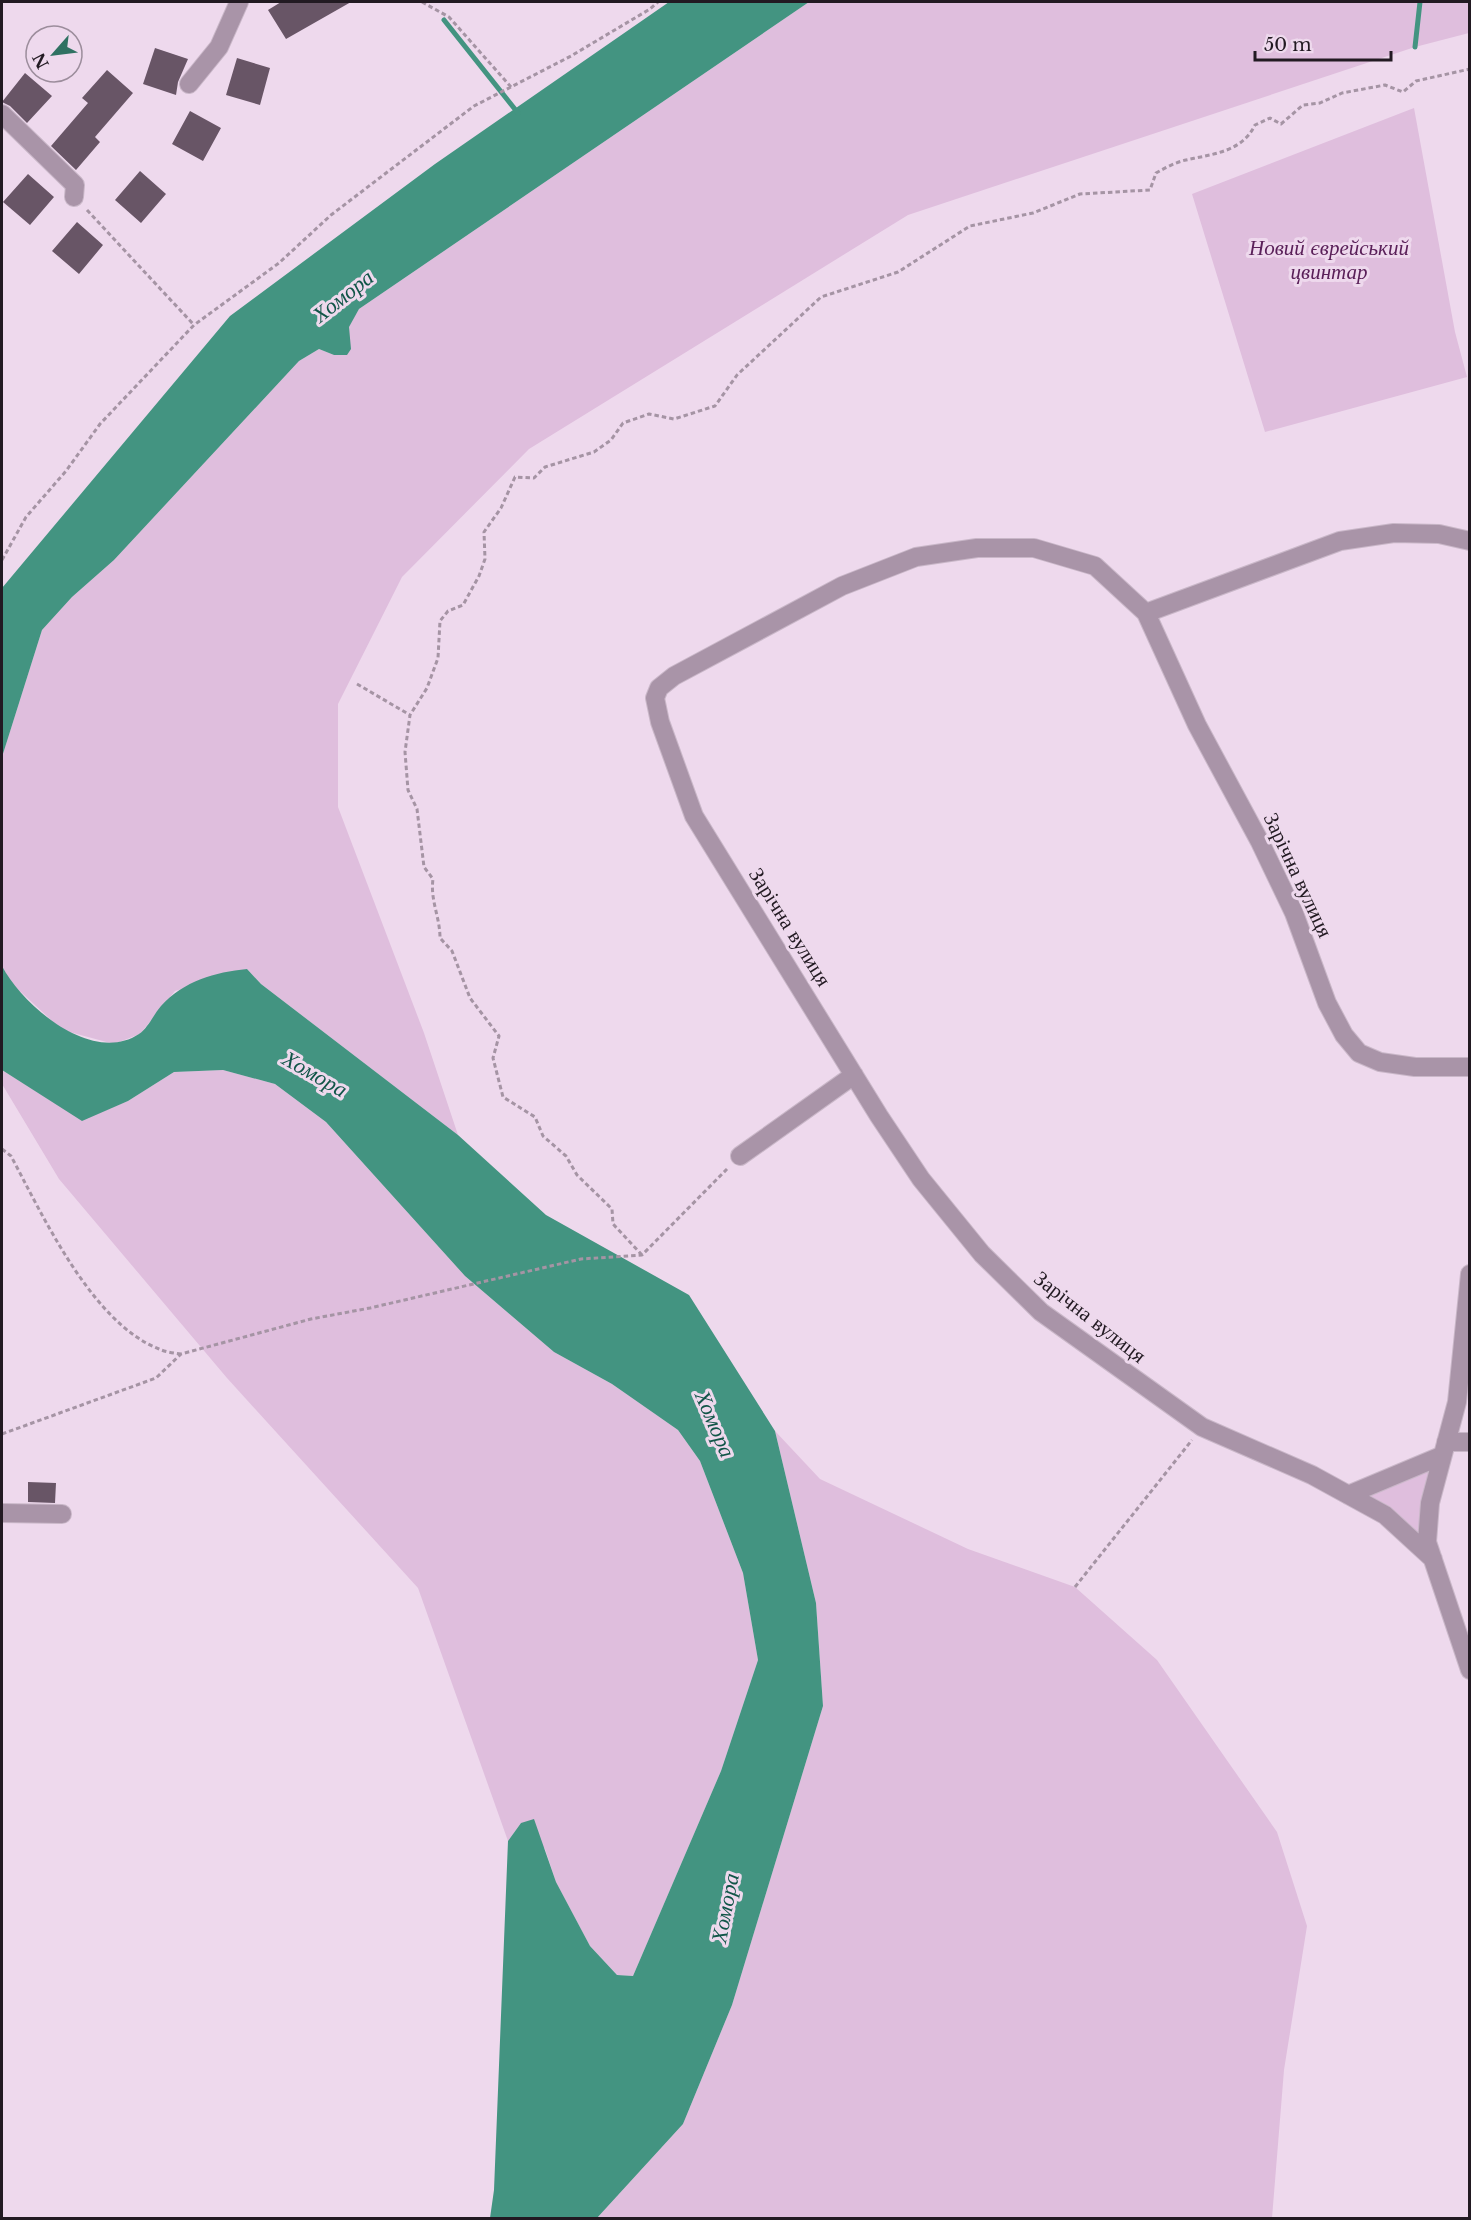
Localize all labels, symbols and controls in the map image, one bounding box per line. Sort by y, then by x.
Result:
north arrow [24,24,84,84]
scale bar [1255,24,1392,62]
text: 50 m [1264,34,1312,56]
text: N [28,50,53,72]
park label: Новий єврейський цвинтар [1248,235,1409,285]
water label: Хомора [306,264,379,329]
street label: Зарічна вулиця [1258,808,1338,942]
street label: Зарічна вулиця [743,863,837,991]
water label: Хомора [277,1044,352,1103]
street label: Зарічна вулиця [1029,1265,1151,1369]
water label: Хомора [688,1385,741,1462]
water label: Хомора [705,1871,745,1946]

